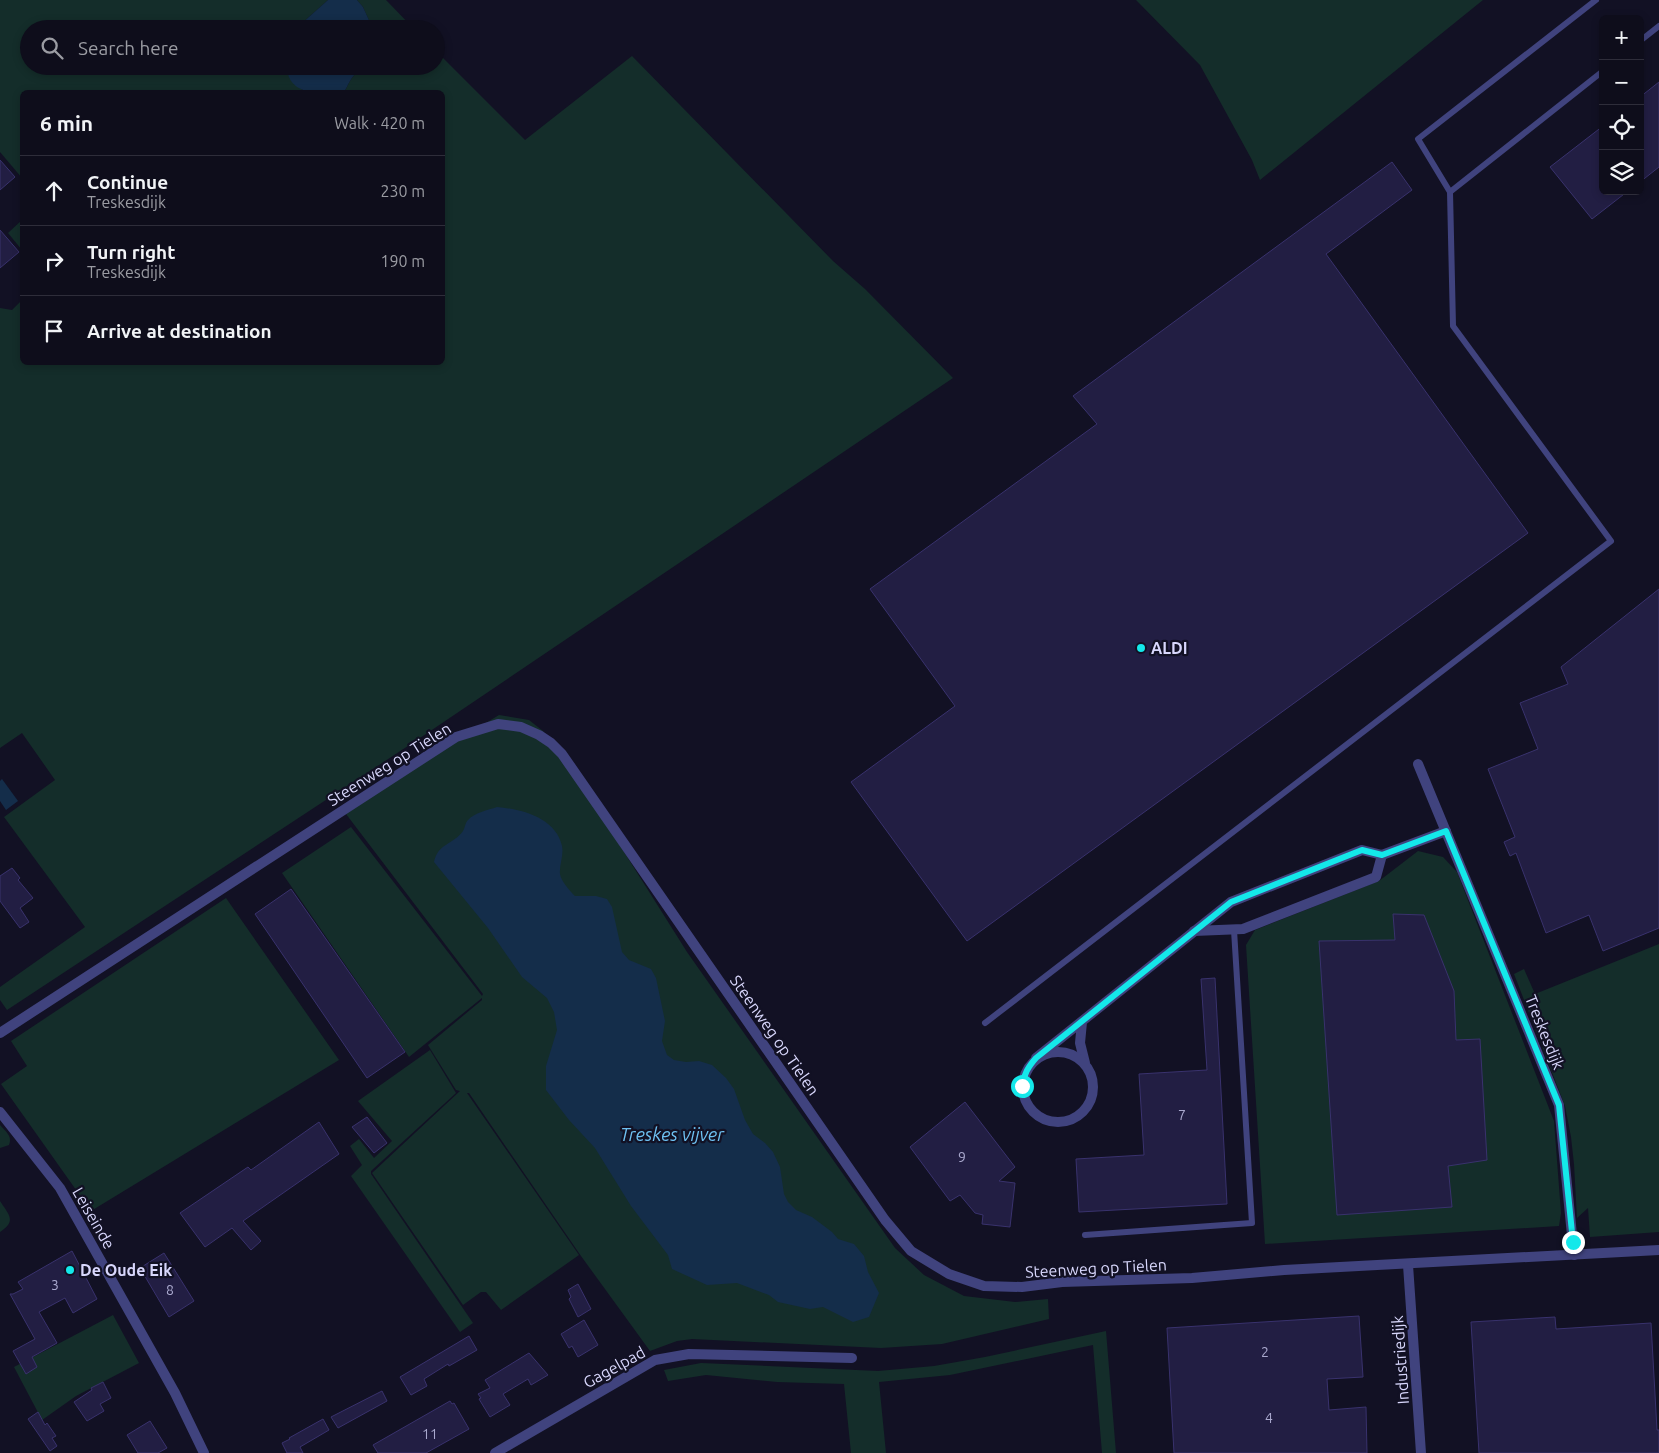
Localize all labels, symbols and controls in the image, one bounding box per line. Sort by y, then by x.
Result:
map controls [1599,15,1644,195]
button: + [1599,15,1644,60]
search box [20,20,445,75]
icon: search [38,34,66,62]
text: Search here [78,37,178,59]
button: − [1599,60,1644,105]
button: locate [1599,105,1644,150]
text: 6 min [40,111,93,135]
text: Walk · 420 m [334,114,425,132]
button: layers [1599,150,1644,195]
text: Continue [87,171,168,193]
icon: ahead [40,177,68,205]
text: 230 m [380,182,425,200]
text: Treskesdijk [87,193,166,211]
text: Turn right [87,241,175,263]
icon: right [40,247,68,275]
text: 190 m [380,252,425,270]
text: Treskesdijk [87,263,166,281]
icon: arrive [40,317,68,345]
text: Arrive at destination [87,320,272,342]
place label: ALDI [1151,639,1188,657]
marker: ALDI [1135,642,1147,654]
street label: Steenweg op Tielen [324,719,454,809]
street label: Steenweg op Tielen [727,972,823,1098]
street label: Treskesdijk [1522,992,1568,1072]
route start [1011,1075,1034,1098]
house number: 7 [1178,1107,1186,1123]
water label: Treskes vijver [620,1124,725,1144]
house number: 9 [958,1149,966,1165]
street label: Leiseinde [69,1184,119,1252]
route end [1562,1231,1585,1254]
street label: Steenweg op Tielen [1025,1255,1167,1281]
place label: De Oude Eik [80,1261,172,1279]
marker: De Oude Eik [64,1264,76,1276]
house number: 3 [51,1277,59,1293]
house number: 8 [166,1282,174,1298]
street label: Industriedijk [1388,1315,1412,1405]
street label: Gagelpad [580,1343,648,1391]
house number: 2 [1261,1344,1269,1360]
house number: 4 [1265,1410,1273,1426]
house number: 11 [422,1426,438,1442]

